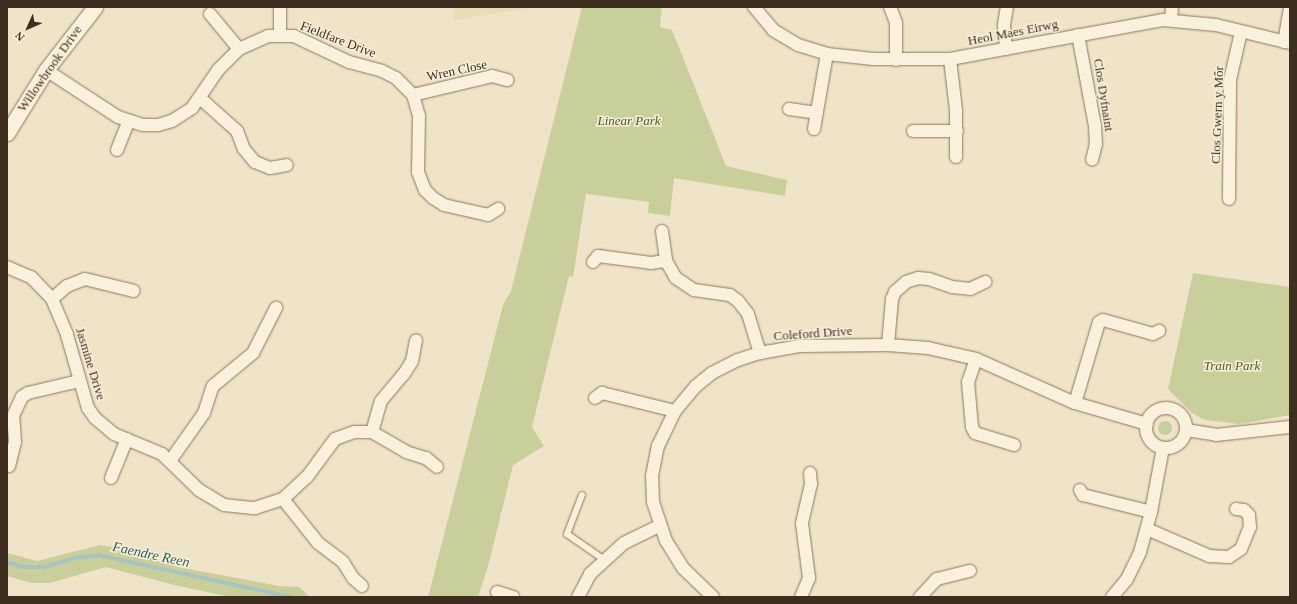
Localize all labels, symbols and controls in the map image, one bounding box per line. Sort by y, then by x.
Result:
north arrow [8,8,48,48]
street label: Heol Maes Eirwg [967,17,1059,49]
street label: Fieldfare Drive [298,18,378,62]
street label: Willowbrook Drive [14,23,86,115]
text: N [12,29,27,44]
street label: Wren Close [425,57,489,85]
street label: Clos Dyfnaint [1090,58,1116,132]
street label: Clos Gwern y Môr [1208,66,1228,164]
park label: Linear Park [597,113,661,129]
street label: Coleford Drive [773,323,853,345]
street label: Jasmine Drive [72,326,108,402]
park label: Train Park [1204,358,1260,374]
water label: Faendre Reen [111,539,191,571]

